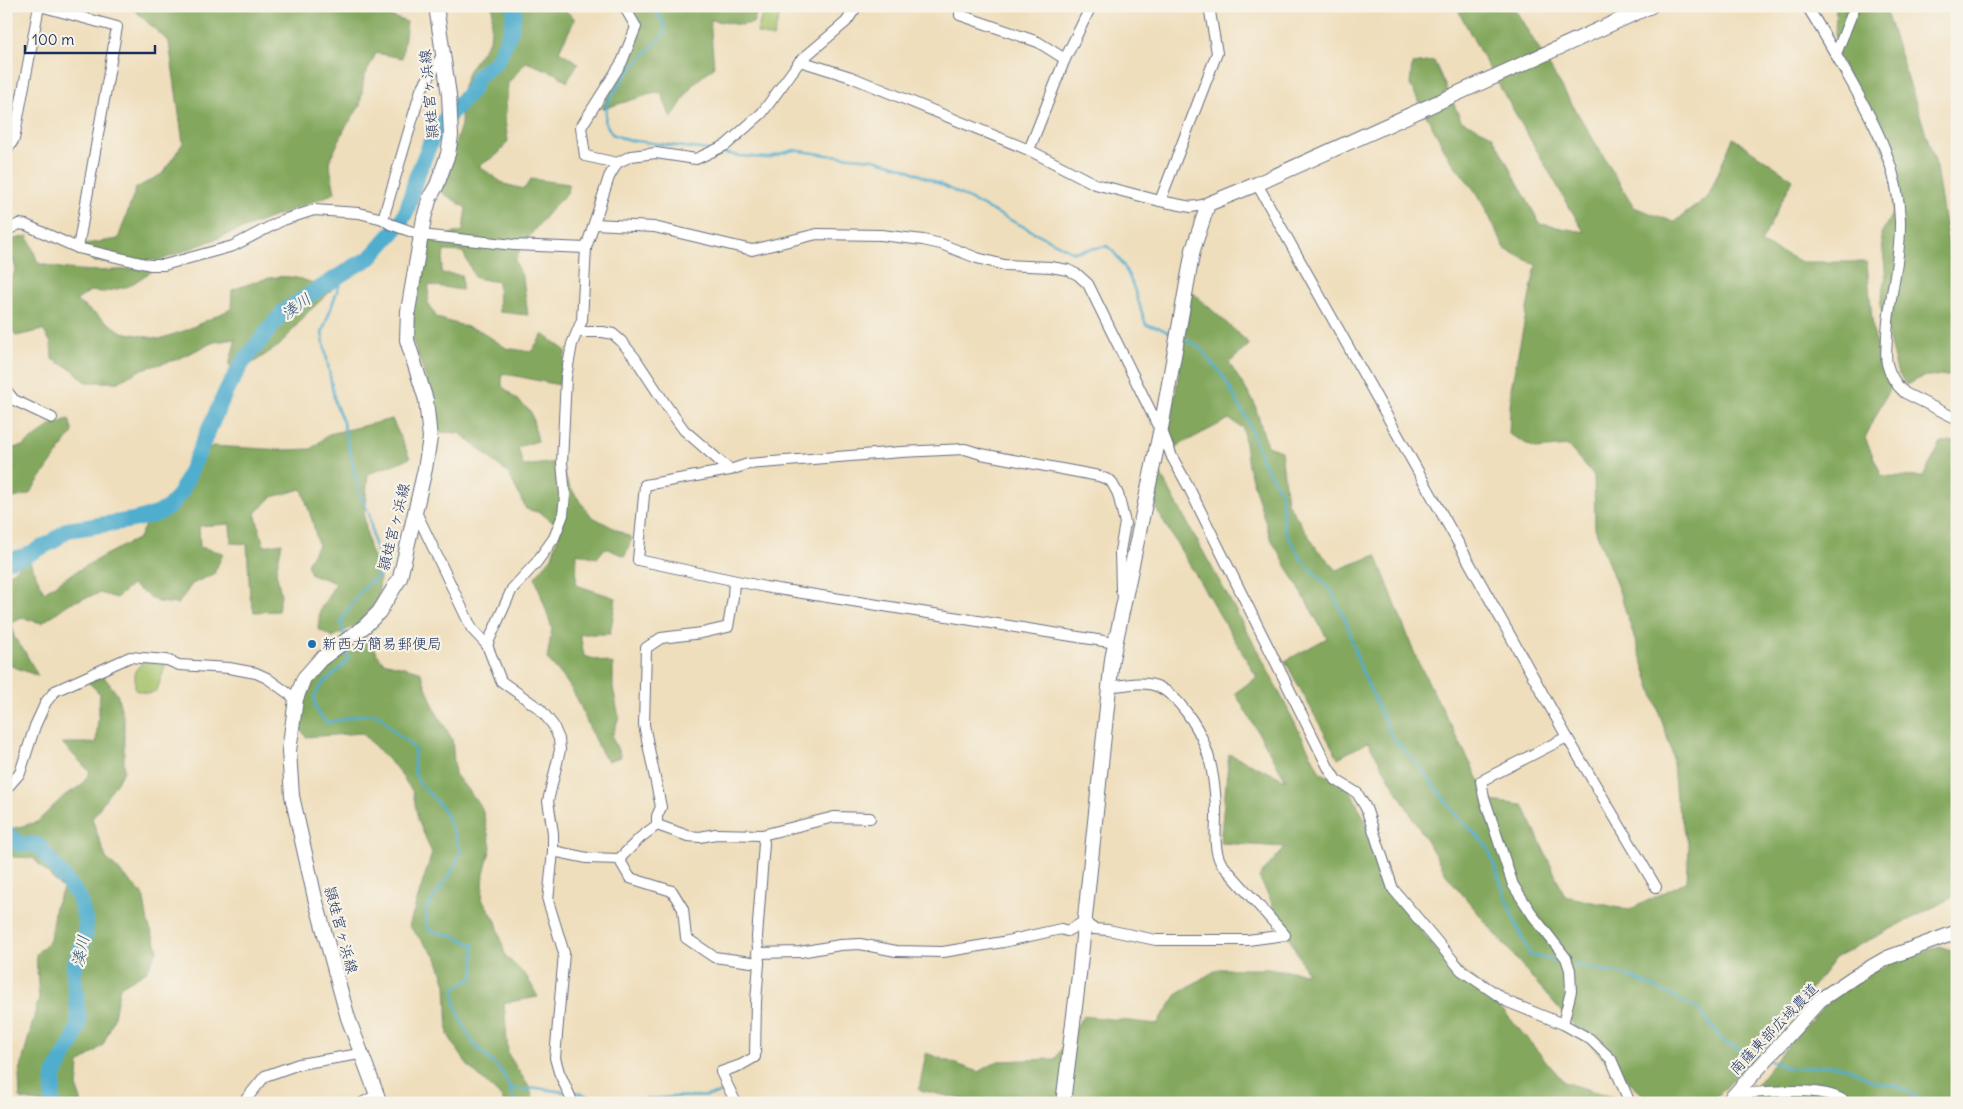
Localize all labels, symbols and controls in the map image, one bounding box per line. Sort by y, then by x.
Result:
scale bar [25,22,155,54]
text: 100 m [32,30,74,49]
street label: 頴娃宮ヶ浜線 [415,48,442,140]
water label: 湊川 [277,289,315,323]
street label: 頴娃宮ヶ浜線 [373,481,414,573]
place label: 新西方簡易郵便局 [322,634,442,653]
marker: 新西方簡易郵便局 [306,638,318,650]
street label: 頴娃宮ヶ浜線 [321,884,362,976]
water label: 湊川 [67,933,93,969]
street label: 南薩東部広域農道 [1725,979,1822,1078]

